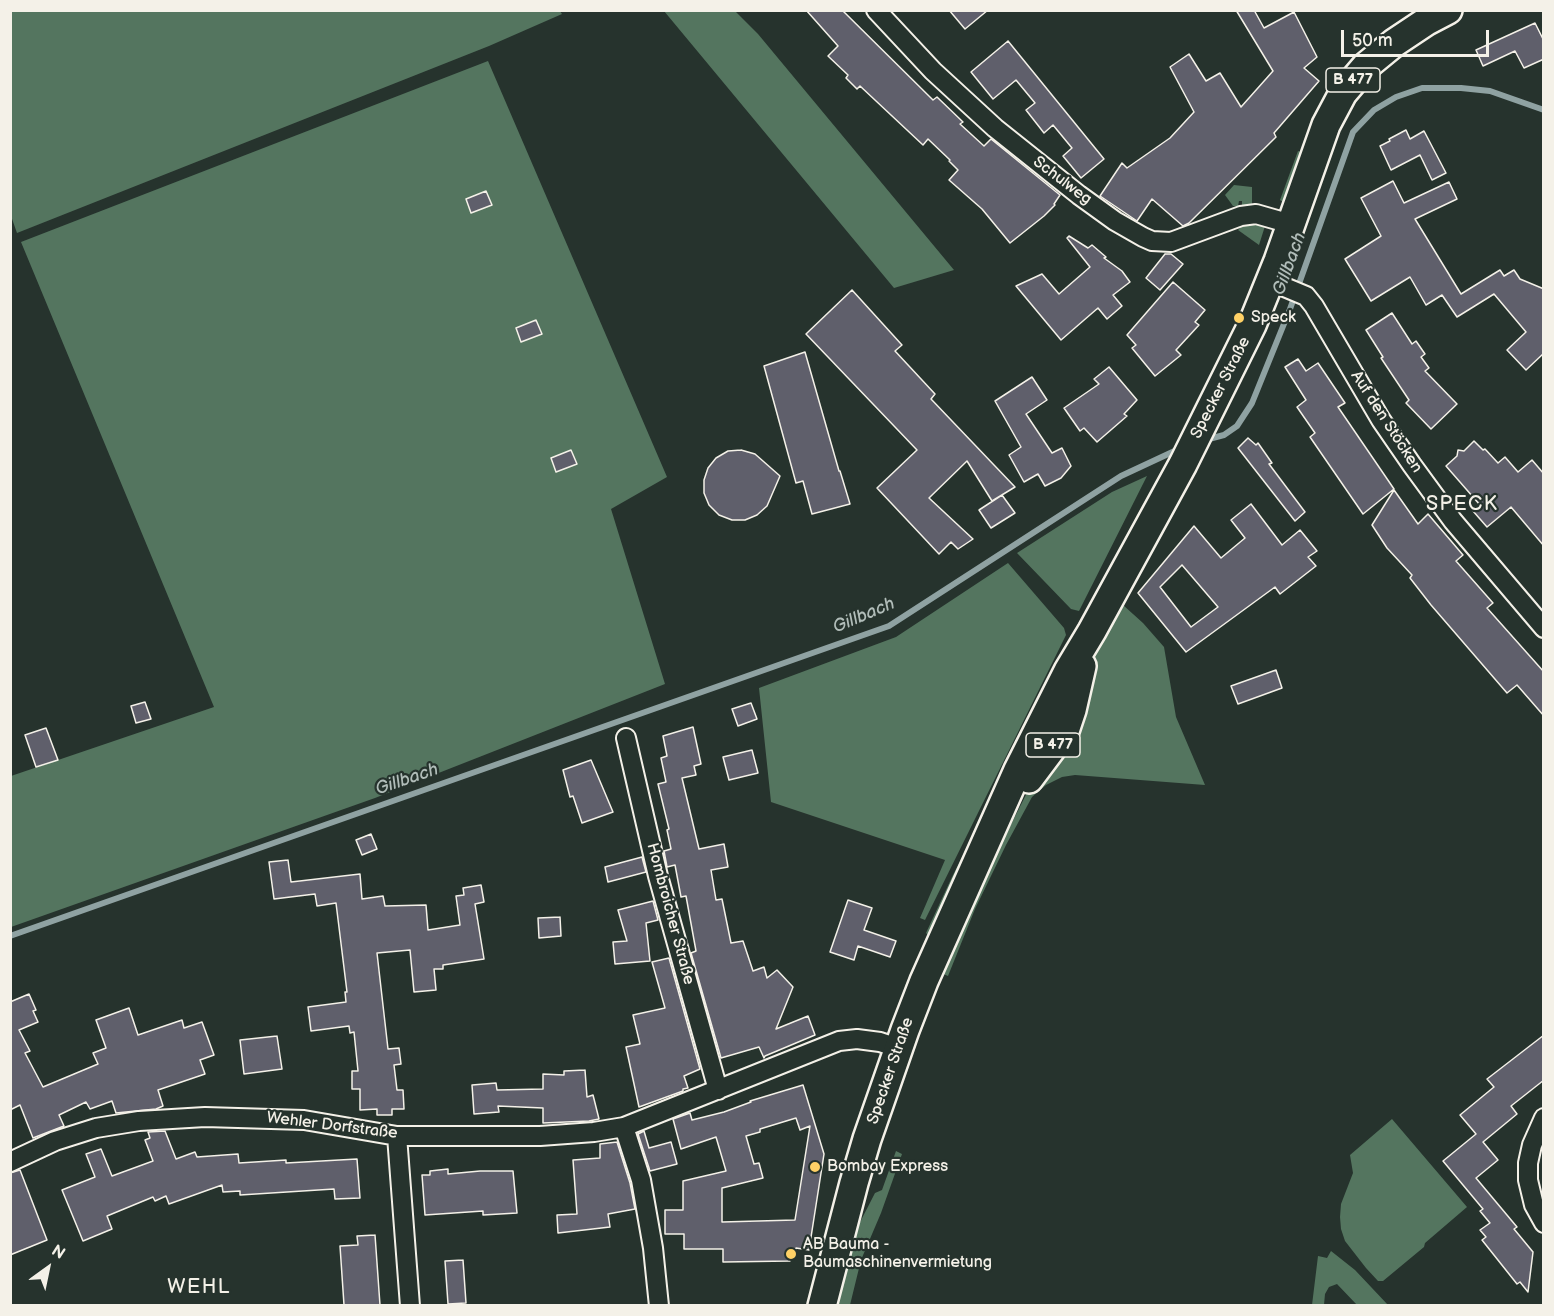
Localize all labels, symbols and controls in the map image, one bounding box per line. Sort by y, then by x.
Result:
scale bar [1344,18,1492,56]
text: 50 m [1352,30,1393,51]
road number: B 477 [1326,68,1380,92]
street label: Schulweg [1029,153,1095,209]
water label: Gillbach [1269,230,1311,298]
place label: Speck [1251,308,1296,328]
marker: Speck [1232,311,1246,325]
street label: Specker Straße [1187,334,1255,442]
street label: Auf den Stöcken [1346,367,1426,477]
district label: SPECK [1426,493,1498,517]
water label: Gillbach [830,593,898,639]
road number: B 477 [1026,733,1080,757]
water label: Gillbach [373,759,441,801]
street label: Hombroicher Straße [642,841,698,987]
street label: Specker Straße [864,1015,918,1127]
street label: Wehler Dorfstraße [266,1108,398,1144]
place label: Bombay Express [827,1157,948,1177]
marker: Bombay Express [808,1160,822,1174]
place label: AB Bauma - Baumaschinenvermietung [803,1235,992,1273]
north arrow [18,1238,78,1298]
text: N [48,1241,68,1264]
marker: AB Bauma - Baumaschinenvermietung [784,1247,798,1261]
district label: WEHL [167,1276,231,1300]

